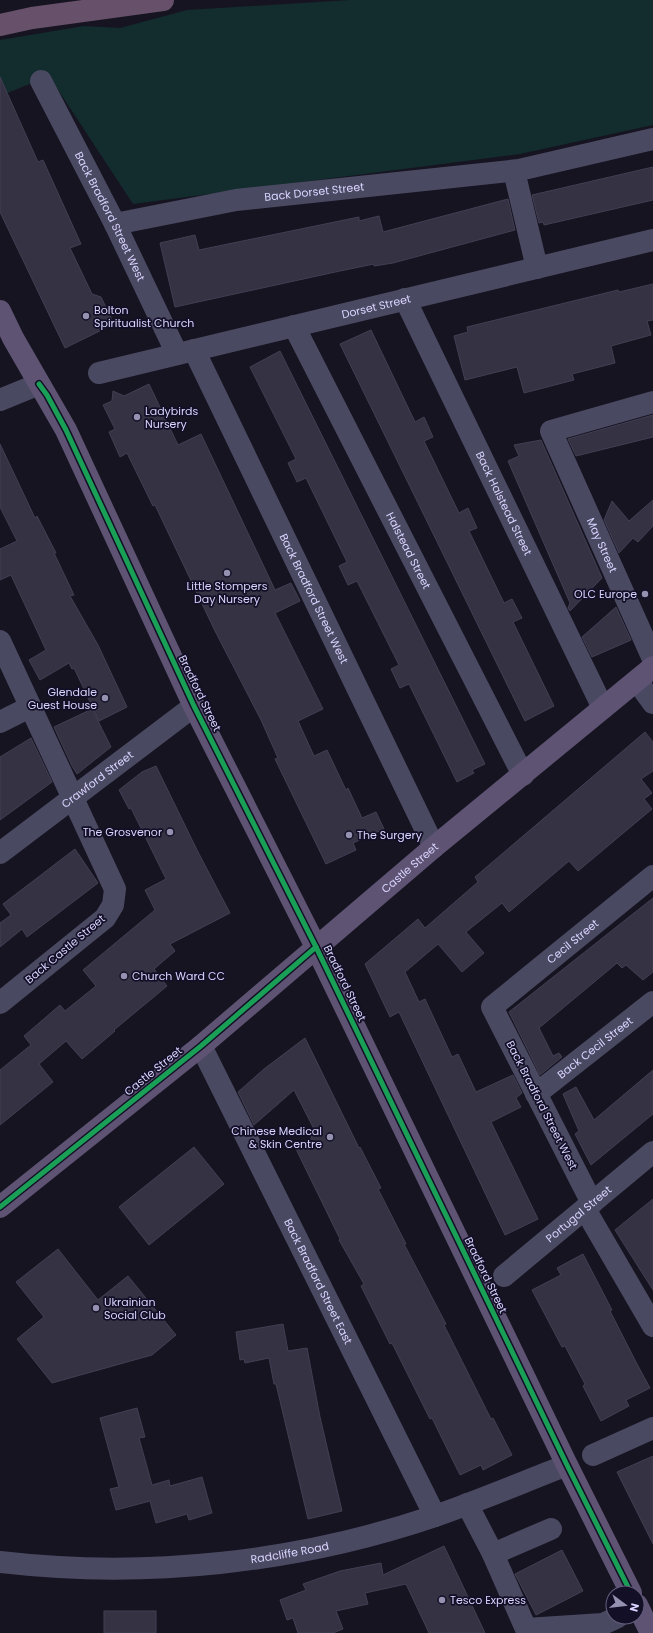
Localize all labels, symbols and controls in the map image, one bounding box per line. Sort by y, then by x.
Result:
street label: Back Bradford Street West [71,149,149,284]
street label: Back Dorset Street [264,178,365,205]
street label: Dorset Street [340,290,412,323]
place label: Bolton Spiritualist Church [94,302,194,331]
marker: Bolton Spiritualist Church [81,311,91,321]
place label: Ladybirds Nursery [145,403,198,432]
marker: Ladybirds Nursery [132,412,142,422]
street label: Back Halstead Street [472,449,536,558]
street label: Halstead Street [382,509,435,592]
street label: May Street [583,515,621,575]
street label: Back Bradford Street West [276,531,352,666]
marker: Little Stompers Day Nursery [222,568,232,578]
place label: Little Stompers Day Nursery [187,578,268,607]
place label: OLC Europe [574,586,637,602]
marker: OLC Europe [640,589,650,599]
street label: Bradford Street [175,652,225,734]
place label: Glendale Guest House [28,684,97,713]
marker: Glendale Guest House [100,693,110,703]
street label: Crawford Street [58,747,137,812]
place label: The Grosvenor [83,824,162,840]
marker: The Grosvenor [165,827,175,837]
place label: The Surgery [357,827,423,843]
marker: The Surgery [344,830,354,840]
street label: Castle Street [378,839,442,897]
street label: Back Castle Street [22,911,108,987]
street label: Cecil Street [543,915,602,967]
street label: Bradford Street [320,942,370,1024]
place label: Church Ward CC [132,968,225,984]
marker: Church Ward CC [119,971,129,981]
street label: Back Cecil Street [554,1013,636,1082]
street label: Back Bradford Street West [502,1038,582,1172]
street label: Castle Street [121,1043,185,1099]
place label: Chinese Medical & Skin Centre [231,1123,322,1152]
marker: Chinese Medical & Skin Centre [325,1132,335,1142]
street label: Portugal Street [542,1182,615,1246]
street label: Back Bradford Street East [280,1216,356,1347]
street label: Bradford Street [461,1234,511,1316]
place label: Ukrainian Social Club [104,1294,166,1323]
marker: Ukrainian Social Club [91,1303,101,1313]
street label: Radcliffe Road [250,1538,330,1567]
north arrow [605,1585,645,1625]
place label: Tesco Express [450,1592,526,1608]
marker: Tesco Express [437,1595,447,1605]
text: N [626,1602,643,1614]

